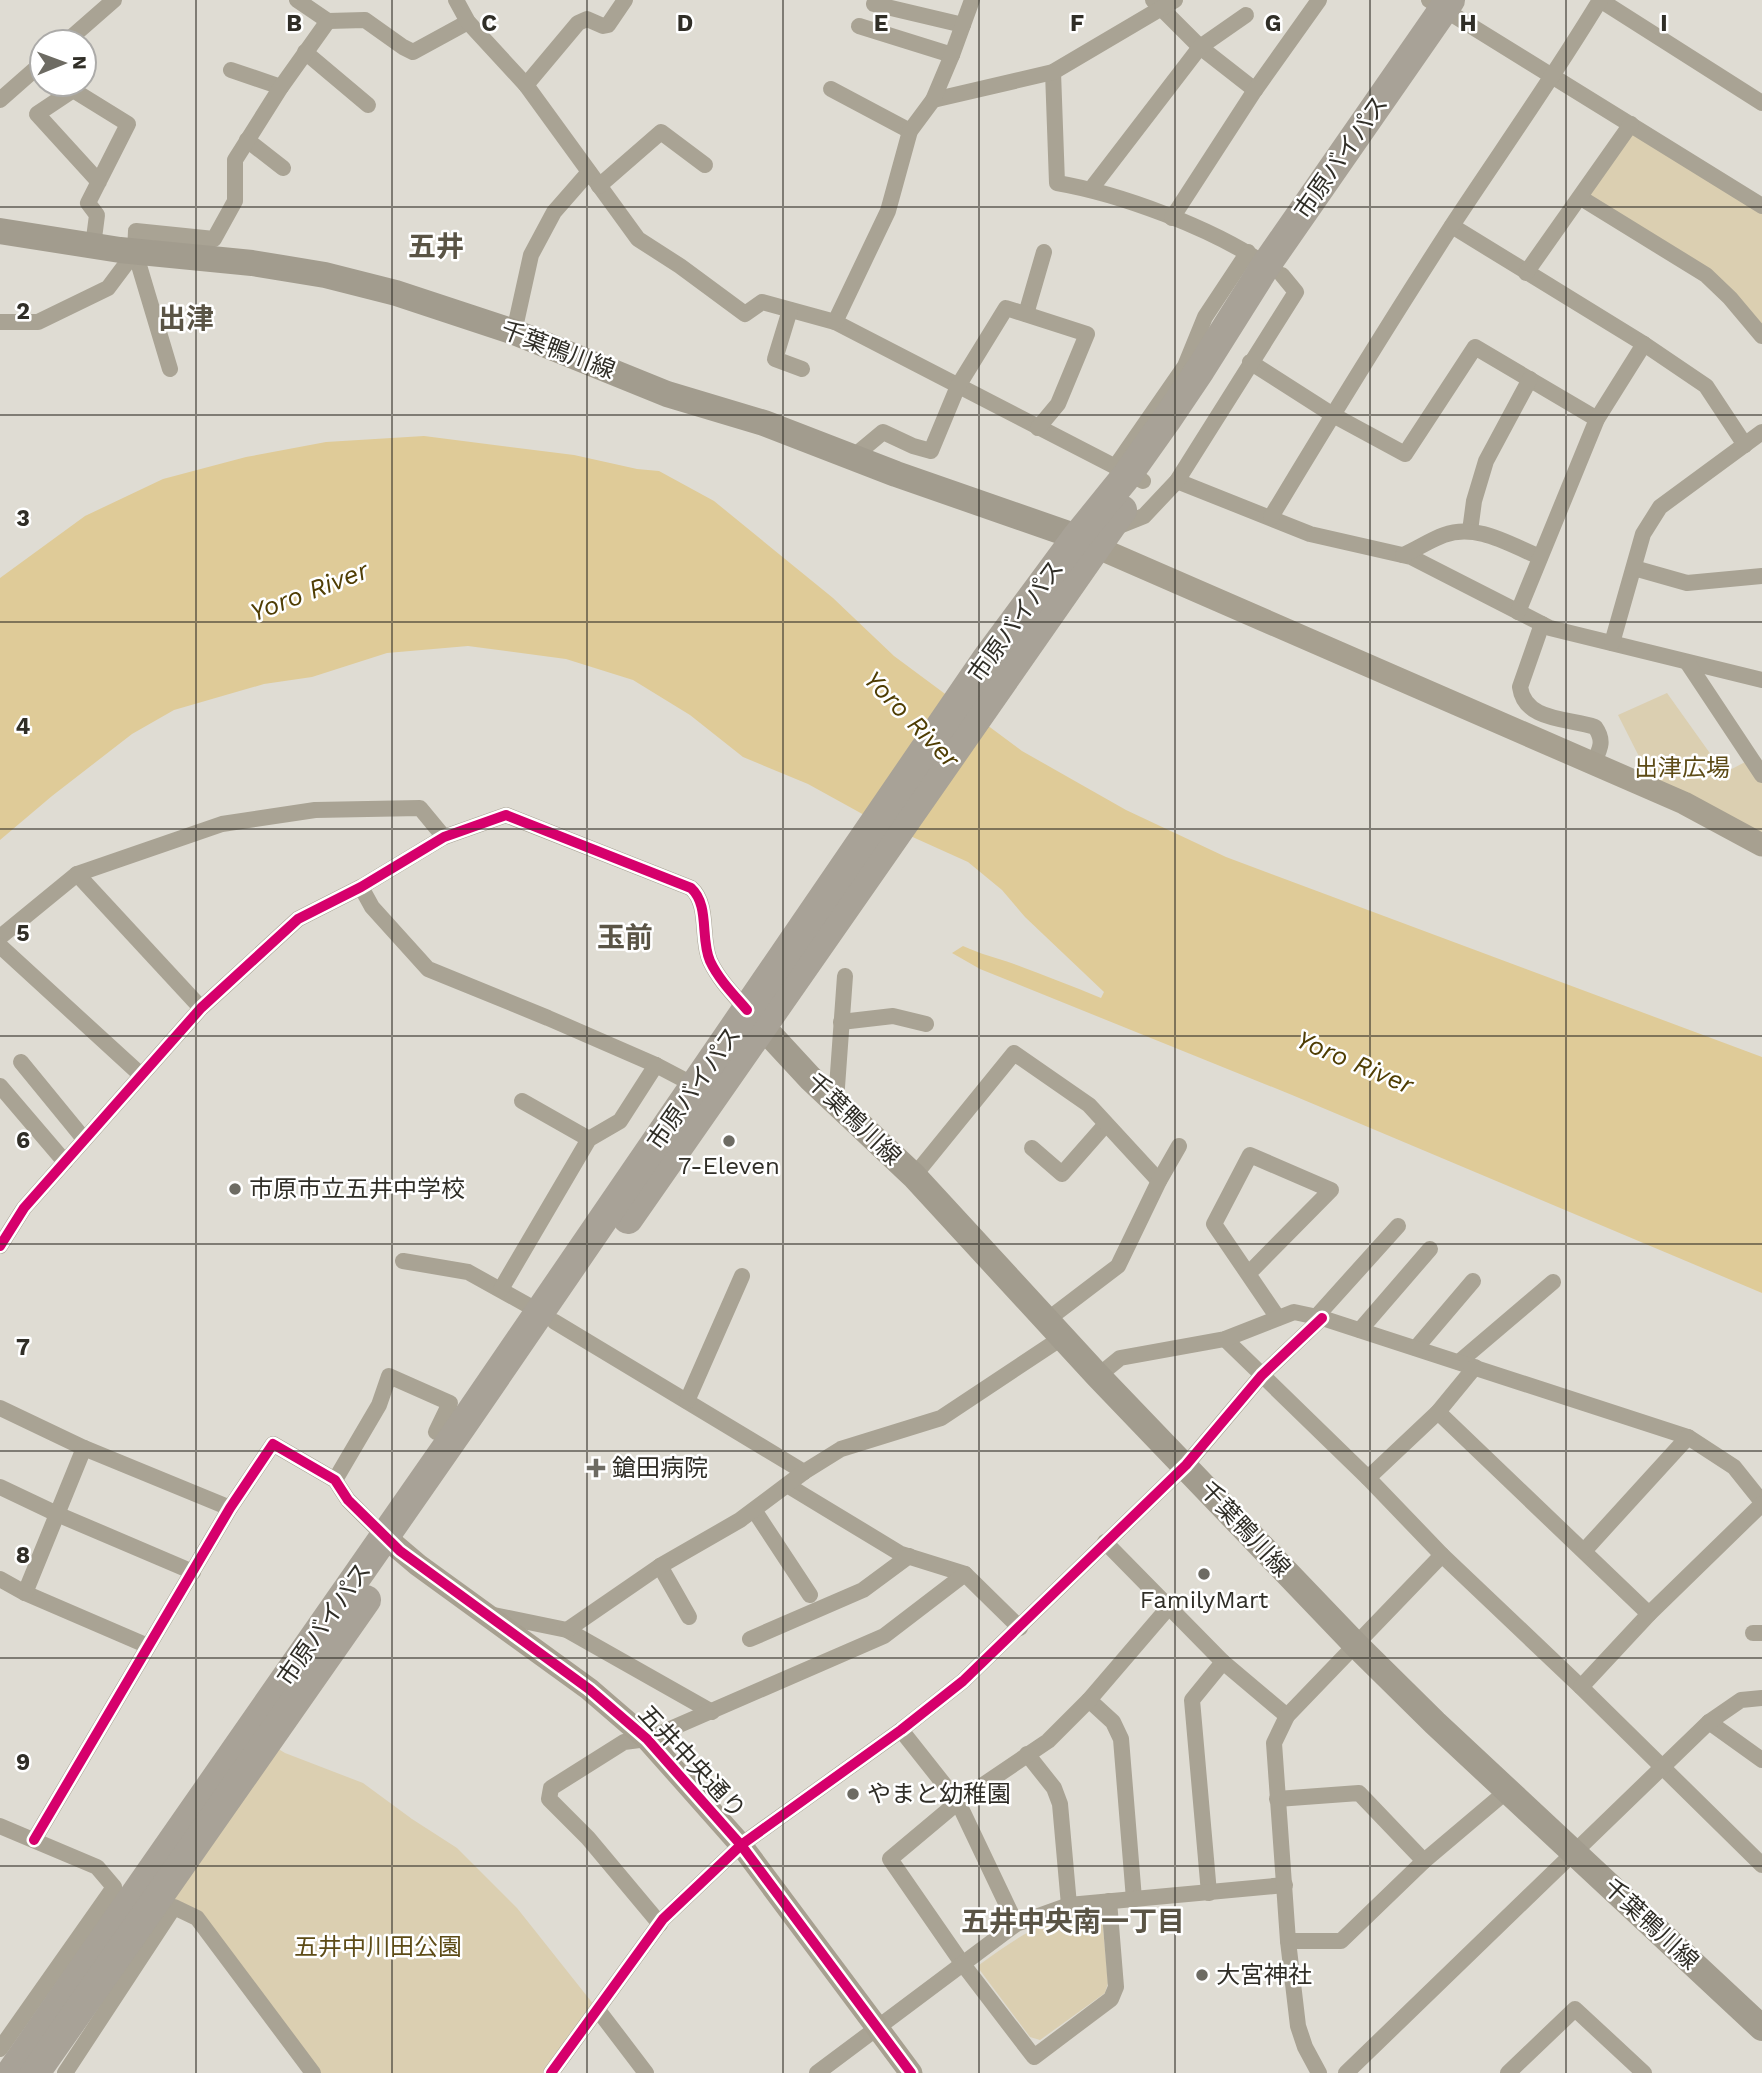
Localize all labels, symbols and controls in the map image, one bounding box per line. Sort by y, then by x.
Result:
text: B [286,10,302,37]
text: C [481,10,497,37]
text: D [677,10,693,37]
text: E [874,10,888,37]
text: F [1070,10,1084,37]
text: G [1265,10,1281,37]
text: H [1459,10,1477,37]
text: I [1660,10,1668,37]
north arrow [28,28,98,98]
text: N [68,55,91,70]
street label: 市原バイパス [1288,90,1394,224]
district label: 五井 [408,230,464,263]
text: 2 [16,298,30,325]
district label: 出津 [158,302,214,335]
street label: 千葉鴨川線 [497,315,619,385]
text: 3 [16,505,30,532]
water label: Yoro River [246,554,373,627]
street label: 市原バイパス [962,555,1070,687]
water label: Yoro River [858,664,967,775]
text: 4 [16,713,31,740]
park label: 出津広場 [1634,754,1730,782]
text: 5 [16,920,30,947]
district label: 玉前 [597,921,653,954]
street label: 市原バイパス [641,1021,747,1155]
water label: Yoro River [1292,1024,1419,1100]
street label: 千葉鴨川線 [801,1067,907,1171]
text: 6 [16,1127,30,1154]
marker: 7-Eleven [721,1133,737,1149]
place label: 7-Eleven [678,1152,780,1180]
place label: 市原市立五井中学校 [249,1175,465,1203]
marker: 市原市立五井中学校 [227,1181,243,1197]
text: 7 [16,1334,30,1361]
place label: 鎗田病院 [612,1454,708,1482]
marker: 鎗田病院 [586,1458,606,1478]
street label: 千葉鴨川線 [1194,1476,1296,1582]
text: 8 [16,1542,30,1569]
street label: 市原バイパス [271,1557,377,1691]
marker: FamilyMart [1196,1566,1212,1582]
place label: FamilyMart [1140,1586,1268,1614]
street label: 五井中央通り [633,1700,751,1824]
text: 9 [16,1749,30,1776]
place label: やまと幼稚園 [867,1780,1011,1808]
marker: やまと幼稚園 [845,1786,861,1802]
street label: 千葉鴨川線 [1598,1873,1704,1975]
district label: 五井中央南一丁目 [961,1905,1185,1938]
park label: 五井中川田公園 [294,1933,462,1961]
place label: 大宮神社 [1216,1961,1312,1989]
marker: 大宮神社 [1194,1967,1210,1983]

